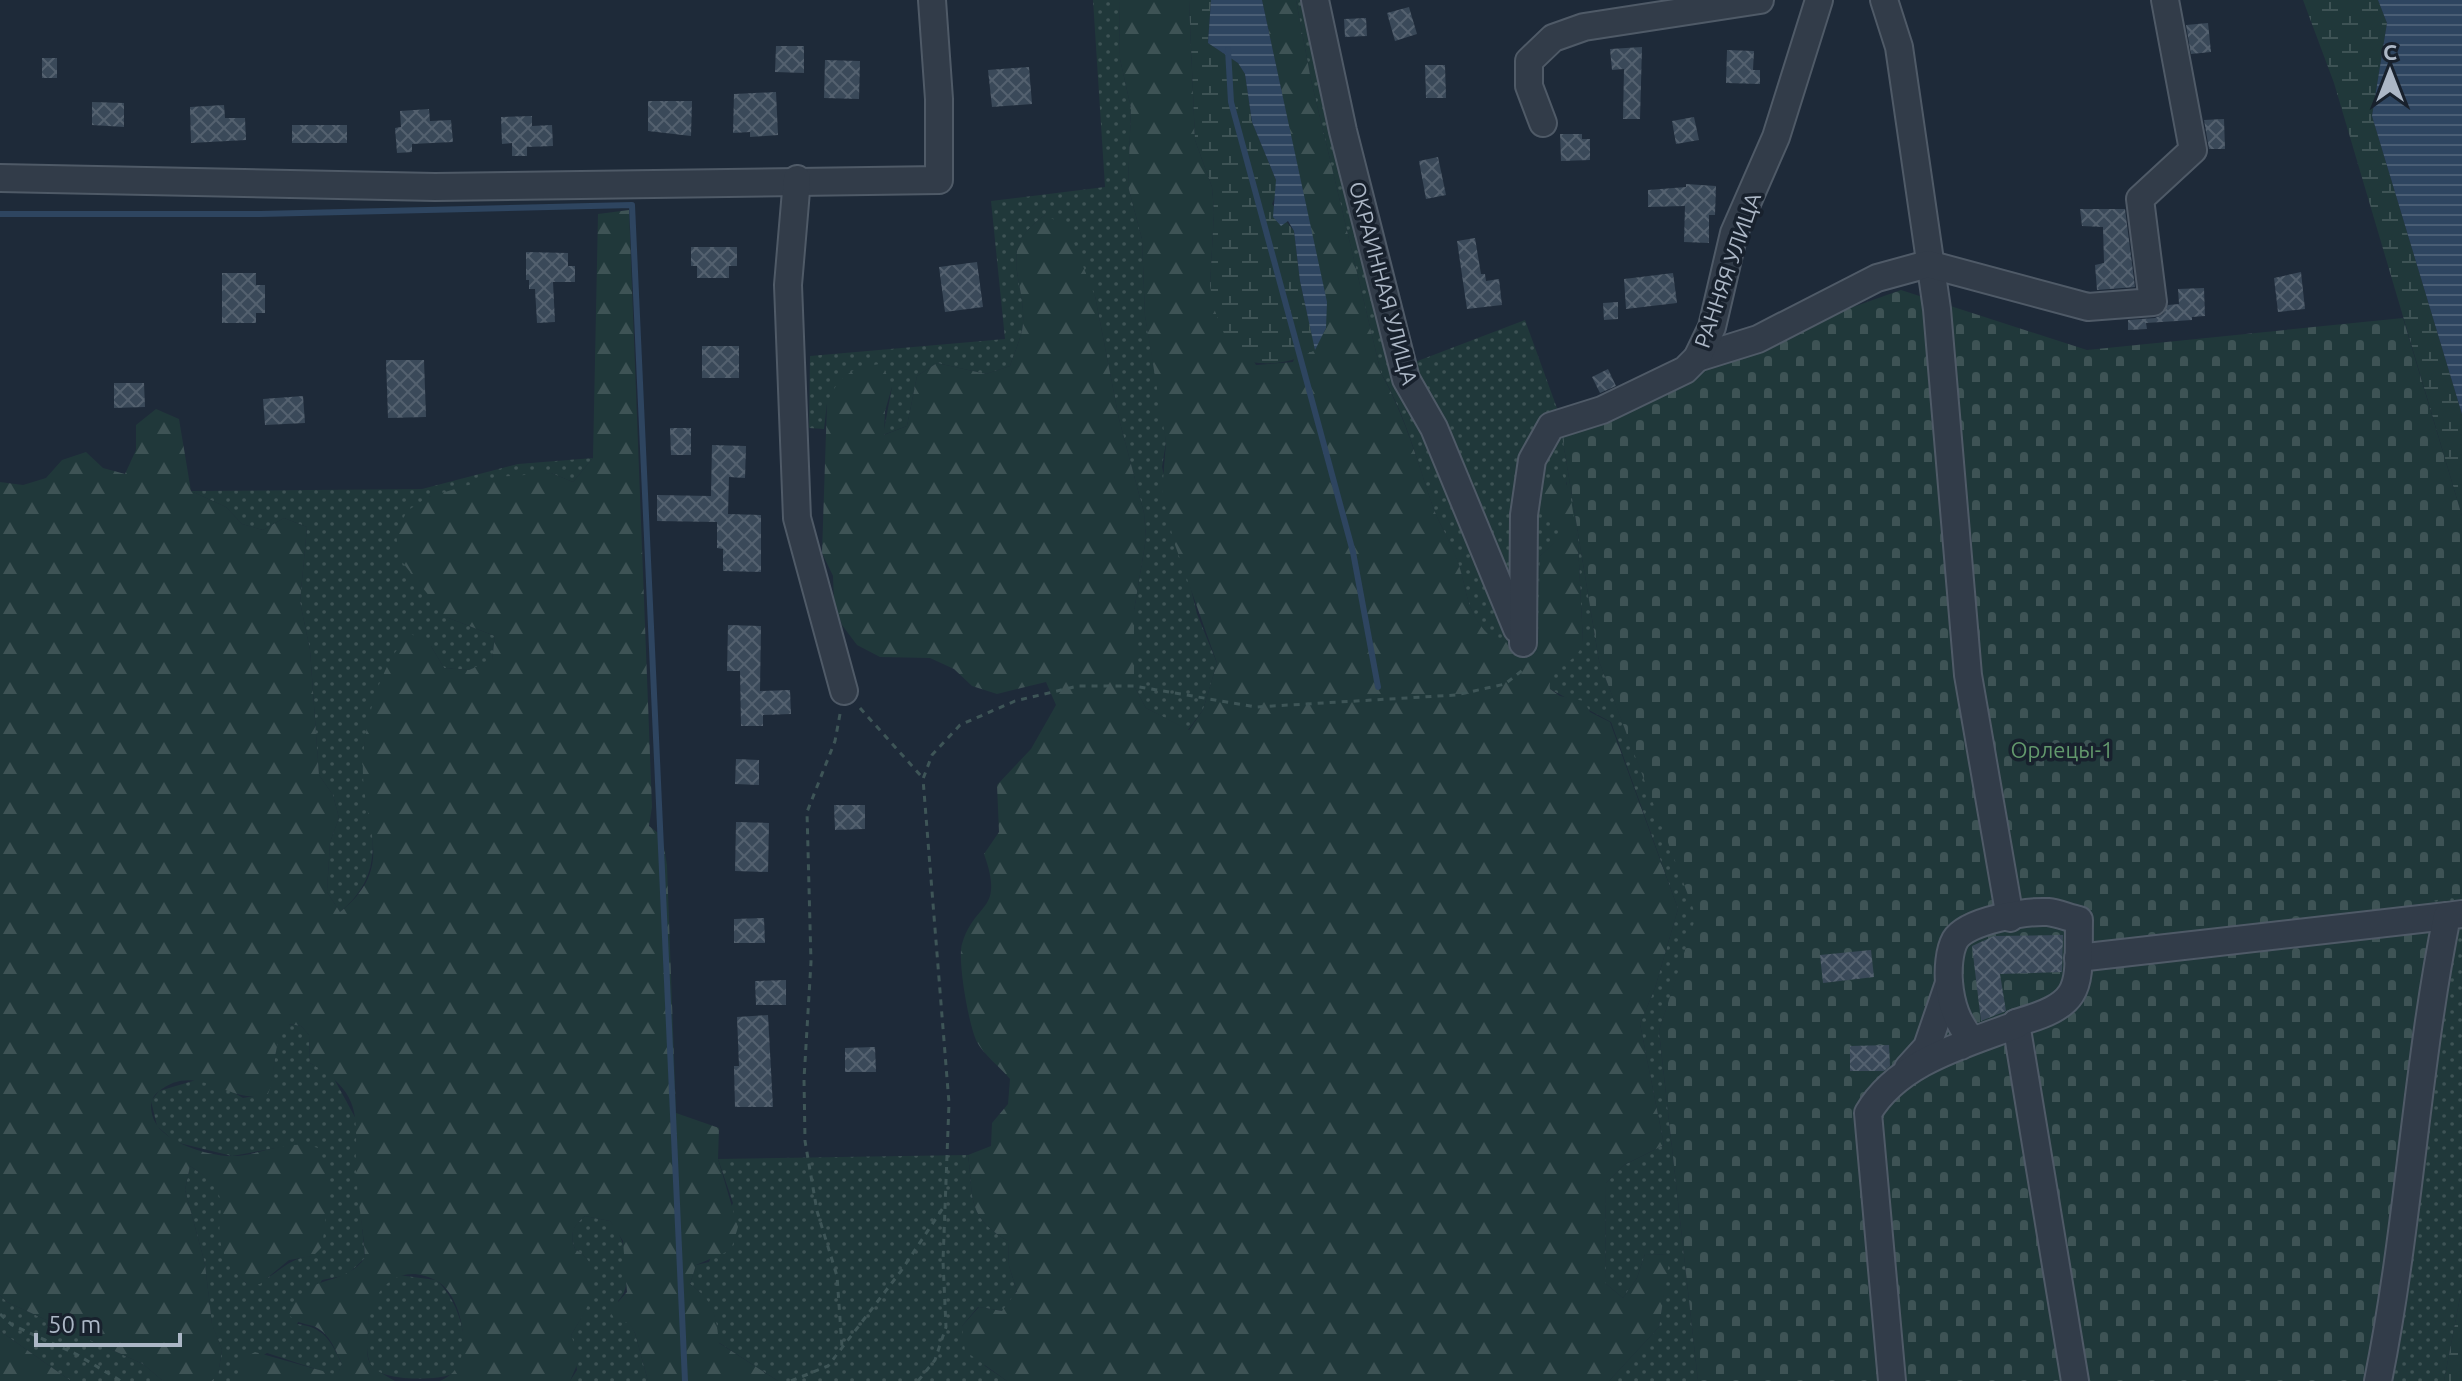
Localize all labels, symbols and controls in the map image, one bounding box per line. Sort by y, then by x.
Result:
north arrow [2350,32,2430,112]
text: С [2383,39,2397,64]
street label: ОКРАИННАЯ УЛИЦА [1345,179,1423,388]
street label: РАННЯЯ УЛИЦА [1689,189,1765,351]
park label: Орлецы-1 [2011,737,2113,762]
scale bar [36,1297,180,1347]
text: 50 m [48,1311,101,1338]

